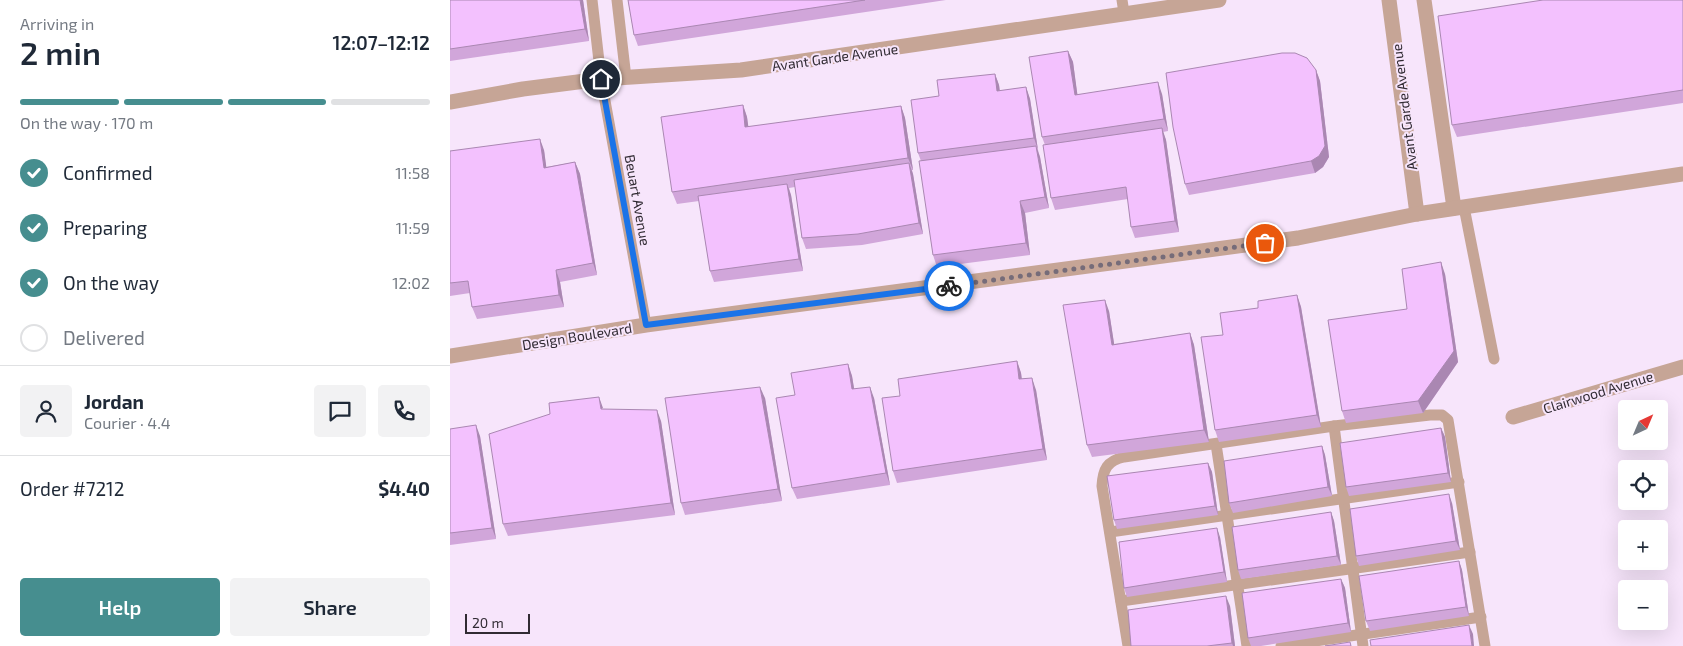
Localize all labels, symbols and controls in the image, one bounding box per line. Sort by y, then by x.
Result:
text: Arriving in [20,14,94,33]
text: 12:07–12:12 [333,31,430,54]
text: 2 min [20,33,101,71]
street label: Avant Garde Avenue [771,40,899,74]
street label: Avant Garde Avenue [1388,43,1420,171]
pin [580,58,622,100]
icon: home [587,65,615,93]
text: On the way · 170 m [20,113,153,132]
street label: Beuart Avenue [622,153,654,247]
icon: check [20,159,48,187]
text: Confirmed [63,161,153,184]
text: 11:58 [395,163,430,182]
icon: check [20,214,48,242]
text: Preparing [63,216,147,239]
text: 11:59 [396,218,430,237]
pin [1244,222,1286,264]
icon: bag [1251,229,1279,257]
courier [924,261,974,311]
icon: check [20,269,48,297]
text: On the way [63,271,159,294]
icon: bike [935,272,963,300]
text: 12:02 [392,273,430,292]
street label: Design Boulevard [521,319,633,353]
text: Delivered [63,326,145,349]
street label: Clairwood Avenue [1541,367,1655,417]
button: person [20,385,72,437]
button: chat [314,385,366,437]
button: phone [378,385,430,437]
text: Jordan [84,390,144,413]
north arrow [1618,400,1668,450]
map controls [1618,400,1668,630]
text: Courier · 4.4 [84,413,171,432]
button: locate [1618,460,1668,510]
text: Order #7212 [20,477,124,500]
text: $4.40 [378,477,430,500]
button: + [1618,520,1668,570]
button: Help [20,578,220,636]
button: Share [230,578,430,636]
button: − [1618,580,1668,630]
scale bar [465,611,530,634]
text: 20 m [472,614,504,631]

